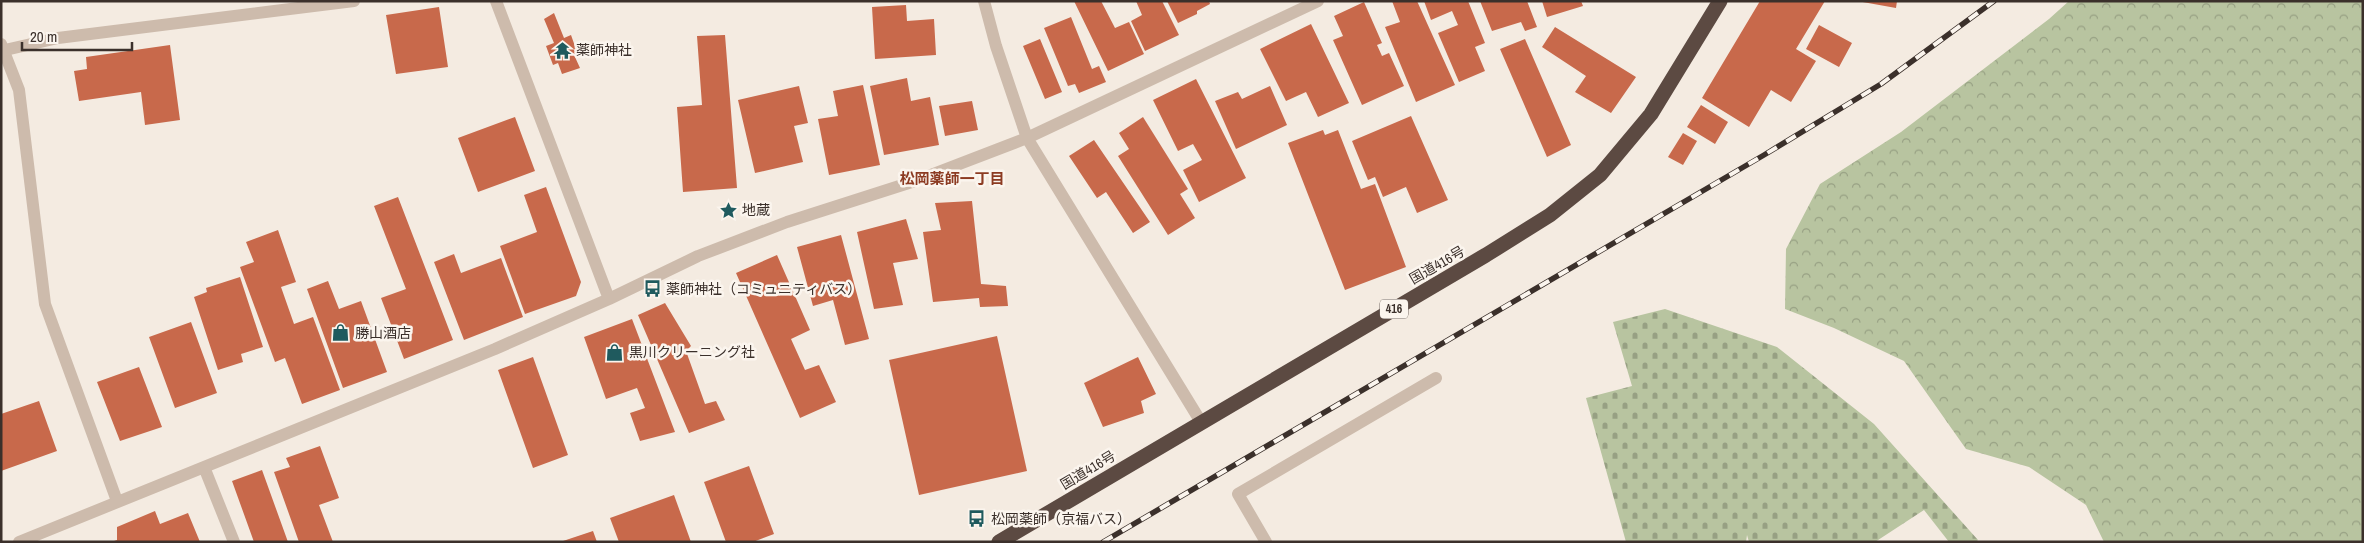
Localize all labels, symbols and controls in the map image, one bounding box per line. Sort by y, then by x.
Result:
scale bar [22,20,132,52]
text: 20 m [30,26,57,47]
temple icon: 薬師神社 [552,40,572,60]
place label: 薬師神社 [576,41,632,59]
district label: 松岡薬師一丁目 [899,168,1005,189]
place icon: 地蔵 [718,200,738,220]
place label: 地蔵 [742,201,770,219]
street label: 国道416号 [1406,242,1468,288]
bus stop icon: 薬師神社（コミュニティバス） [642,279,662,299]
place label: 薬師神社（コミュニティバス） [666,280,861,298]
road number: 416 [1380,300,1408,318]
shop icon: 勝山酒店 [331,323,351,343]
place label: 勝山酒店 [355,324,411,342]
shop icon: 黒川クリーニング社 [605,342,625,362]
place label: 黒川クリーニング社 [629,343,755,361]
street label: 国道416号 [1057,447,1119,493]
bus stop icon: 松岡薬師（京福バス） [967,509,987,529]
place label: 松岡薬師（京福バス） [991,510,1131,528]

